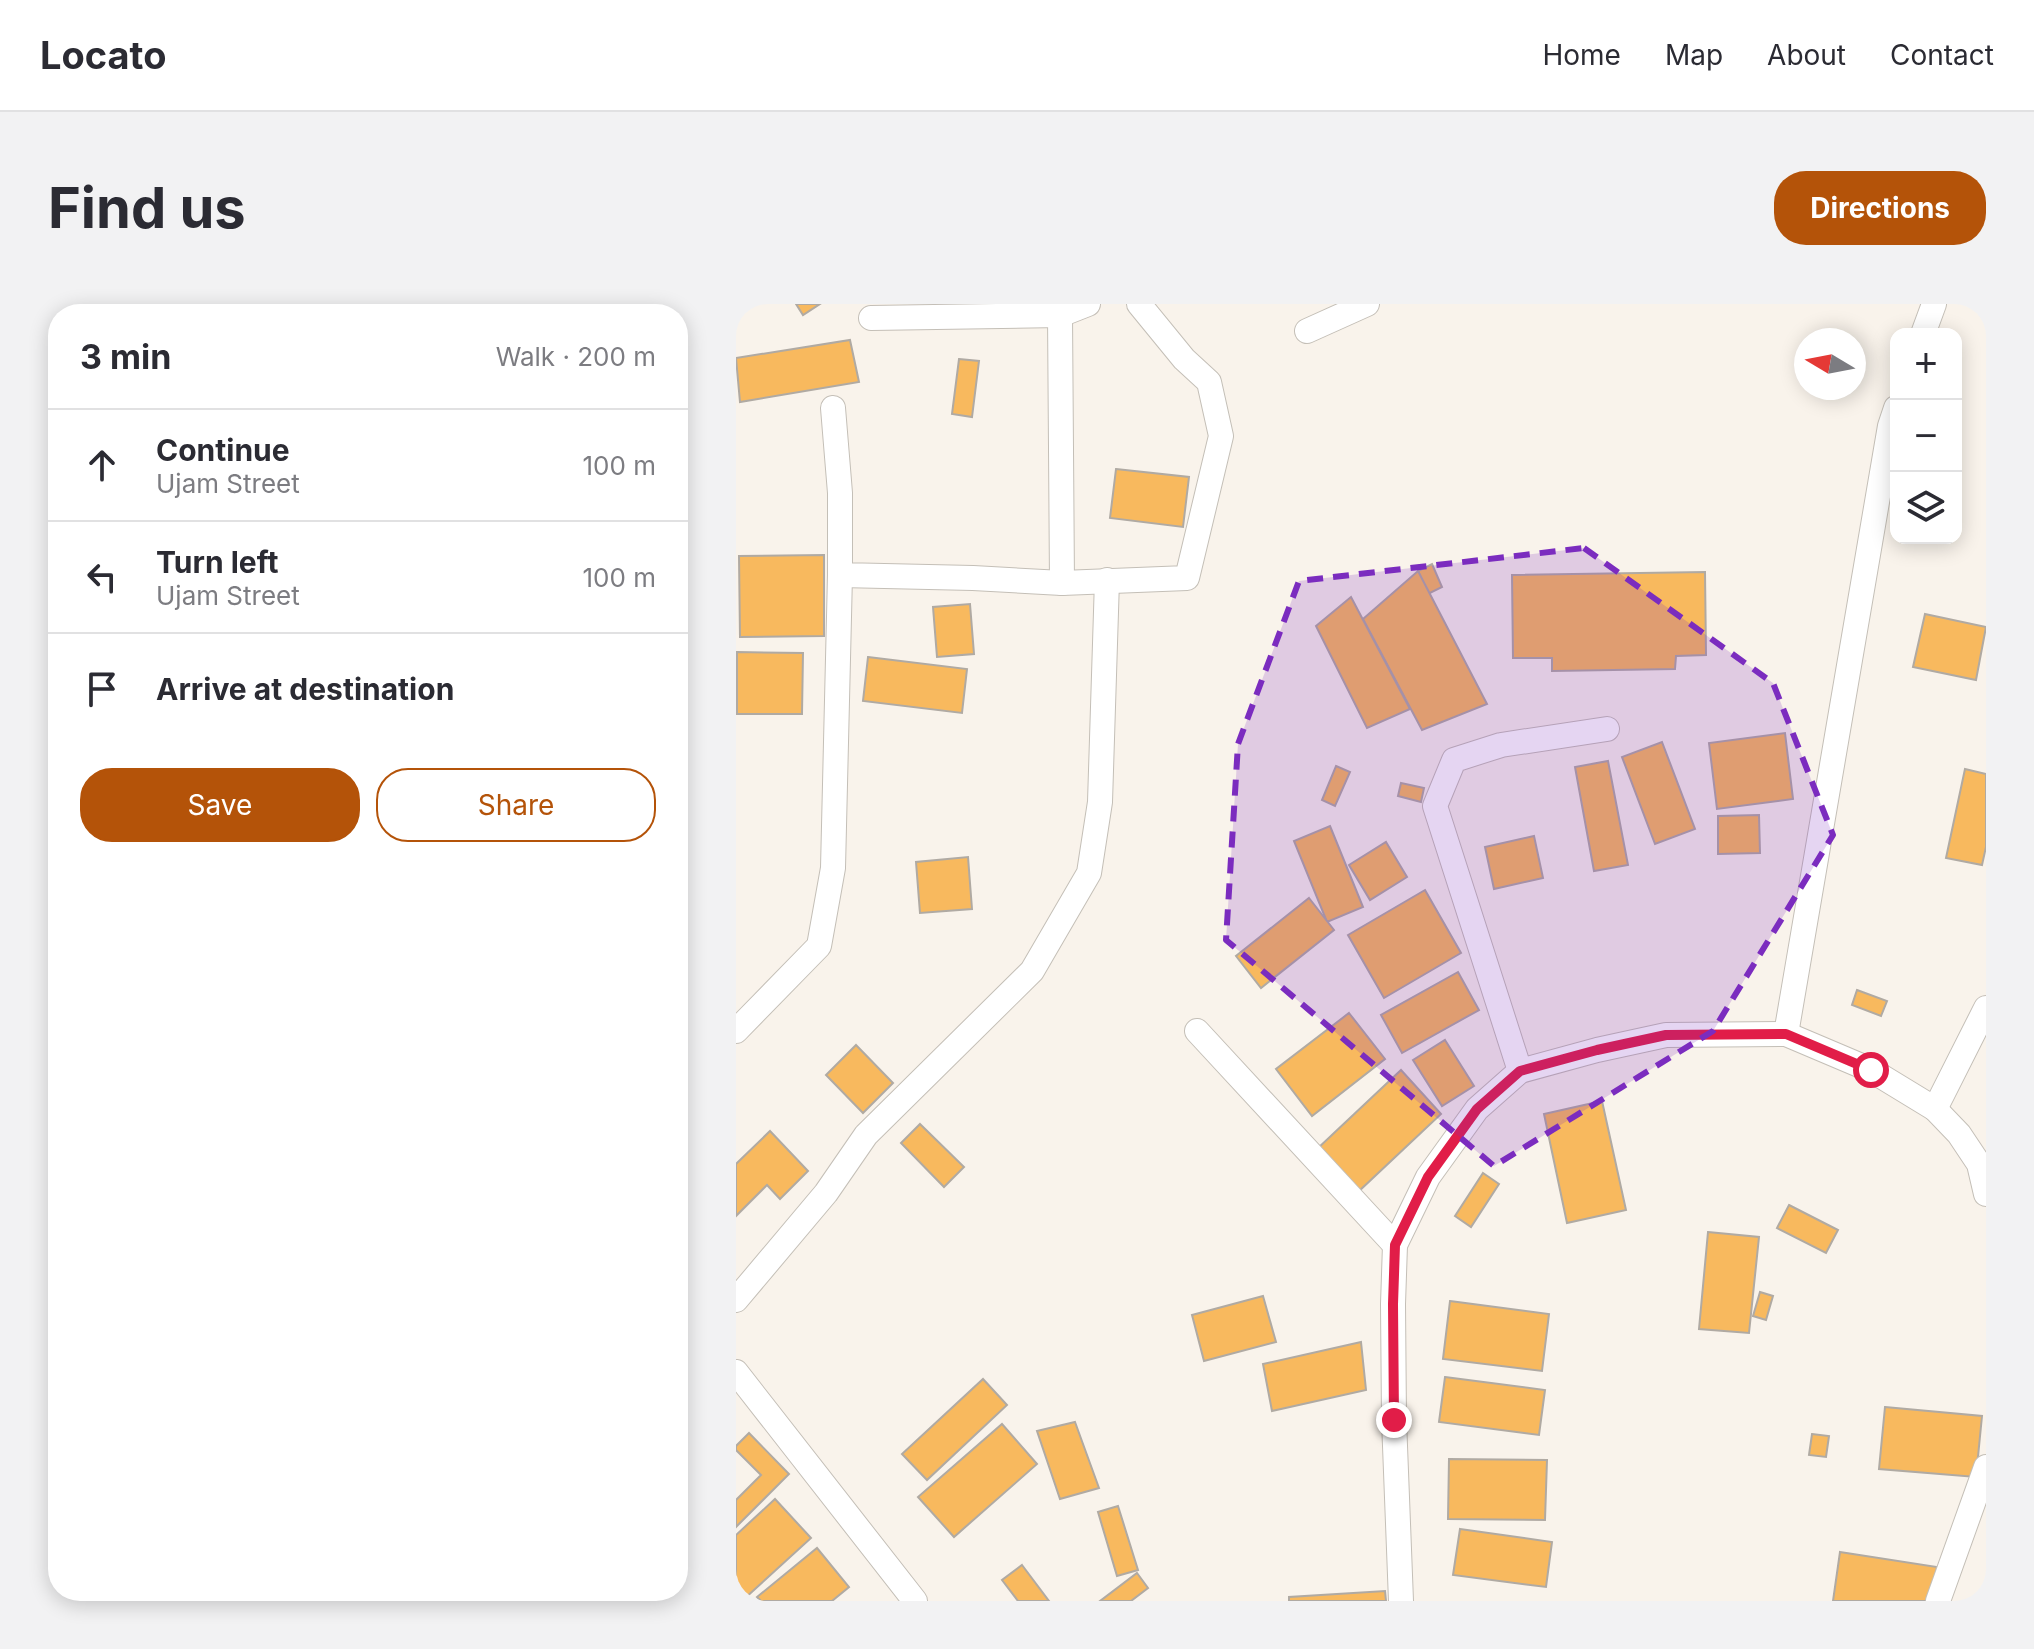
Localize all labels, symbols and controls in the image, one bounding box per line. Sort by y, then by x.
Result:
text: Locato [40,32,166,78]
text: Home [1542,38,1621,72]
text: Map [1665,38,1723,72]
text: About [1767,38,1846,72]
text: Contact [1890,38,1994,72]
button: Directions [1774,171,1986,245]
text: Find us [48,174,246,242]
north arrow [1794,328,1866,400]
map controls [1890,328,1962,544]
button: + [1890,328,1962,400]
text: 3 min [80,336,171,377]
text: Walk · 200 m [496,341,656,372]
button: − [1890,400,1962,472]
text: Continue [156,432,290,468]
icon: ahead [80,443,124,487]
text: 100 m [583,450,656,481]
text: Ujam Street [156,468,300,499]
button: layers [1890,472,1962,544]
text: Turn left [156,544,278,580]
icon: left [80,555,124,599]
text: 100 m [583,562,656,593]
text: Ujam Street [156,580,300,611]
icon: arrive [80,667,124,711]
text: Arrive at destination [156,671,454,707]
button: Save [80,768,360,842]
button: Share [376,768,656,842]
route start [1853,1052,1889,1088]
route end [1376,1402,1412,1438]

